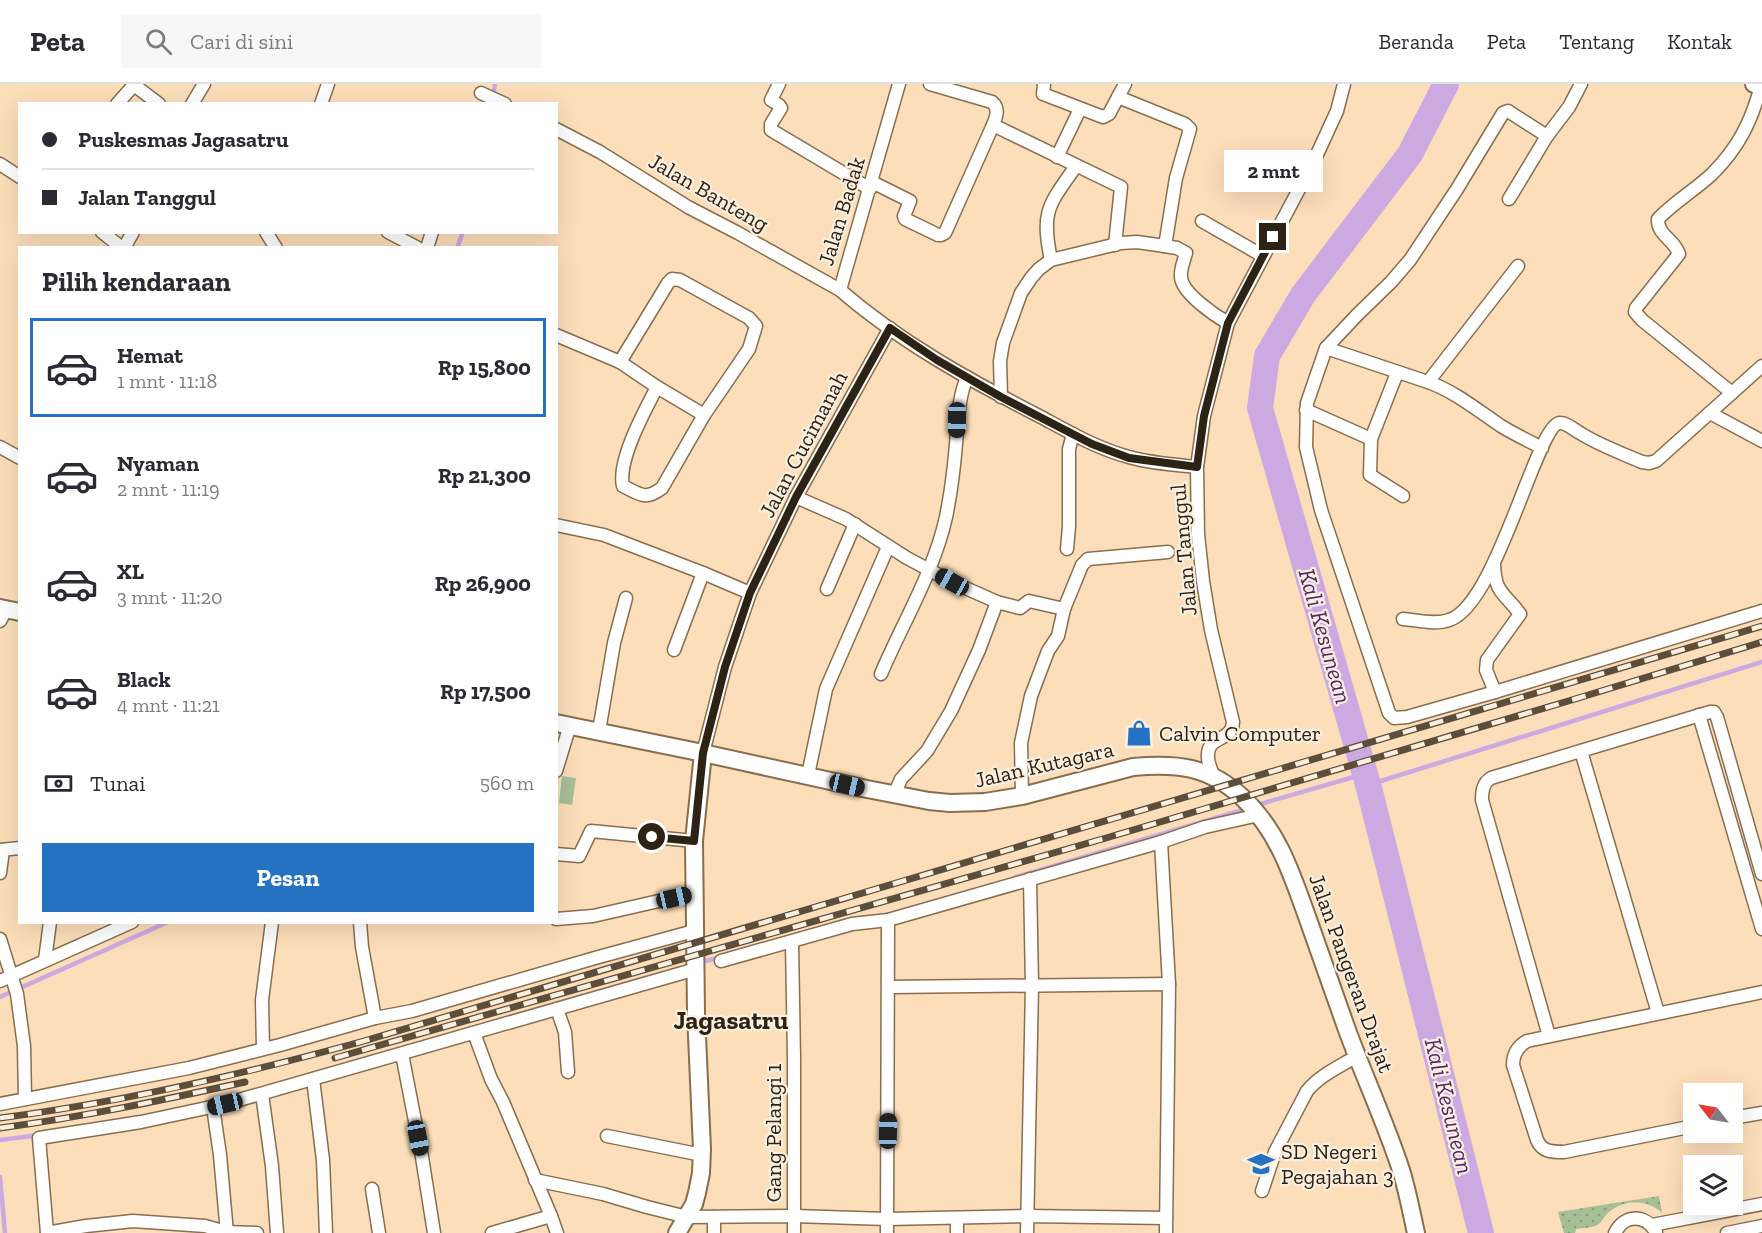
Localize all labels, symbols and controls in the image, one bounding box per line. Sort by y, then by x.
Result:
search box [121,14,541,68]
text: Peta [30,25,85,58]
icon: search [142,25,175,58]
text: Cari di sini [190,28,293,55]
text: Beranda [1379,29,1454,54]
text: Peta [1487,29,1526,54]
text: Tentang [1559,29,1634,54]
text: Kontak [1667,29,1732,54]
text: Puskesmas Jagasatru [78,126,289,153]
street label: Jalan Banteng [644,147,773,238]
callout: 2 mnt [1224,150,1322,192]
street label: Jalan Badak [812,153,871,269]
text: 2 mnt [1248,159,1299,183]
text: Jalan Tanggul [78,184,216,211]
route end [1259,223,1286,250]
text: Pilih kendaraan [42,266,231,298]
icon: car [45,341,99,395]
text: Hemat [117,342,183,369]
text: Rp 15,800 [438,354,531,381]
street label: Jalan Cucimanah [753,366,854,522]
text: 1 mnt · 11:18 [117,369,217,393]
car [948,402,966,438]
icon: car [45,449,99,503]
text: Nyaman [117,450,199,477]
text: Rp 21,300 [438,462,531,489]
text: 2 mnt · 11:19 [117,477,220,501]
street label: Jalan Tanggul [1164,483,1203,617]
icon: car [45,557,99,611]
text: XL [117,558,144,585]
car [932,565,972,599]
water label: Kali Kesunean [1292,565,1359,707]
text: Rp 26,900 [435,570,531,597]
text: 3 mnt · 11:20 [117,585,223,609]
icon: car [45,665,99,719]
text: Black [117,666,171,693]
text: Rp 17,500 [440,678,531,705]
text: 4 mnt · 11:21 [117,693,220,717]
shop icon: Calvin Computer [1124,718,1154,748]
place label: Calvin Computer [1159,720,1321,747]
street label: Jalan Kutagara [972,735,1117,794]
icon: cash [42,767,75,800]
text: Tunai [90,770,145,797]
text: 560 m [480,771,534,795]
car [827,772,867,798]
route start [638,823,665,850]
button: Pesan [42,843,534,912]
street label: Jalan Pangeran Drajat [1303,870,1400,1077]
car [654,885,694,911]
district label: Jagasatru [673,1004,789,1036]
water label: Kali Kesunean [1419,1035,1480,1177]
street label: Gang Pelangi 1 [760,1063,787,1202]
north arrow [1683,1083,1743,1143]
map controls [1683,1083,1743,1215]
car [205,1091,245,1117]
car [879,1113,897,1149]
car [406,1119,430,1157]
place label: SD Negeri Pegajahan 3 [1281,1138,1394,1190]
school or university icon: SD Negeri Pegajahan 3 [1246,1149,1276,1179]
button: layers [1683,1155,1743,1215]

